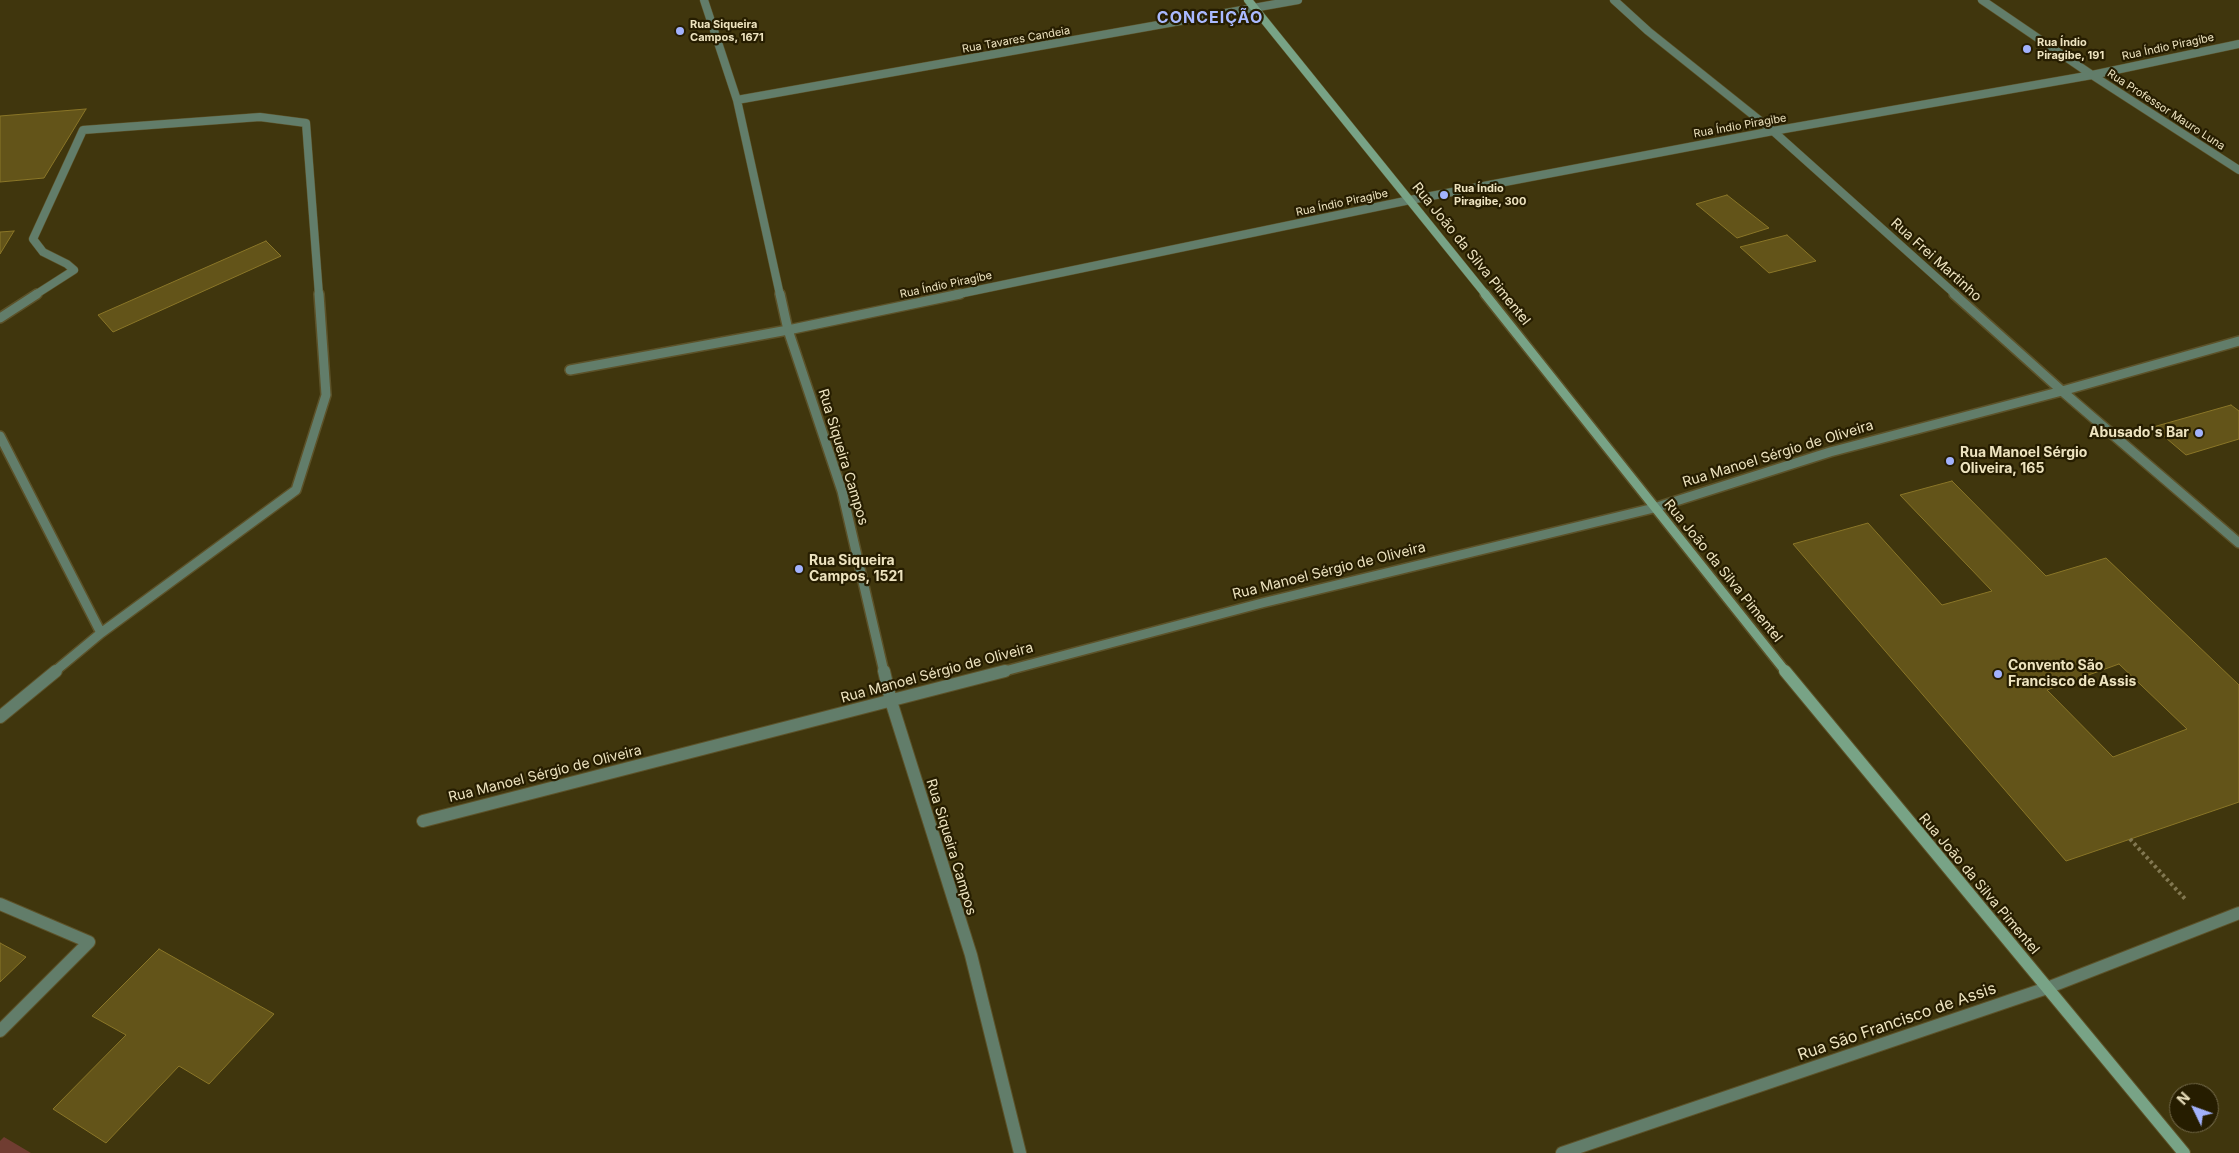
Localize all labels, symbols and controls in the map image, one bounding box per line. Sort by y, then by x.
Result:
district label: CONCEIÇÃO [1156,8,1264,28]
place label: Rua Siqueira Campos, 1671 [690,18,764,44]
street label: Rua Tavares Candeia [961,24,1071,56]
marker: Rua Siqueira Campos, 1671 [674,25,686,37]
street label: Rua Índio Piragibe [2121,31,2215,63]
place label: Rua Índio Piragibe, 191 [2037,36,2104,62]
marker: Rua Índio Piragibe, 191 [2021,43,2033,55]
street label: Rua Professor Mauro Luna [2105,67,2227,153]
street label: Rua Índio Piragibe [1693,111,1787,141]
street label: Rua João da Silva Pimentel [1408,179,1534,329]
place label: Rua Índio Piragibe, 300 [1454,182,1526,208]
street label: Rua Índio Piragibe [1295,187,1389,219]
marker: Rua Índio Piragibe, 300 [1438,189,1450,201]
street label: Rua Frei Martinho [1887,215,1985,305]
street label: Rua Índio Piragibe [899,269,993,301]
street label: Rua Siqueira Campos [814,387,872,527]
street label: Rua Manoel Sérgio de Oliveira [1681,417,1875,491]
place label: Abusado's Bar [2089,425,2189,441]
marker: Abusado's Bar [2193,427,2205,439]
place label: Rua Manoel Sérgio Oliveira, 165 [1960,445,2087,478]
marker: Rua Manoel Sérgio Oliveira, 165 [1944,455,1956,467]
street label: Rua João da Silva Pimentel [1660,496,1786,646]
street label: Rua Manoel Sérgio de Oliveira [1231,539,1427,603]
place label: Rua Siqueira Campos, 1521 [809,553,903,586]
marker: Rua Siqueira Campos, 1521 [793,563,805,575]
street label: Rua Manoel Sérgio de Oliveira [839,639,1035,707]
place label: Convento São Francisco de Assis [2008,658,2136,690]
marker: Convento São Francisco de Assis [1992,668,2004,680]
street label: Rua Manoel Sérgio de Oliveira [447,742,643,806]
street label: Rua Siqueira Campos [922,777,980,917]
street label: Rua João da Silva Pimentel [1915,810,2043,958]
street label: Rua São Francisco de Assis [1795,979,1999,1065]
north arrow [2169,1083,2219,1133]
text: N [2173,1089,2193,1108]

